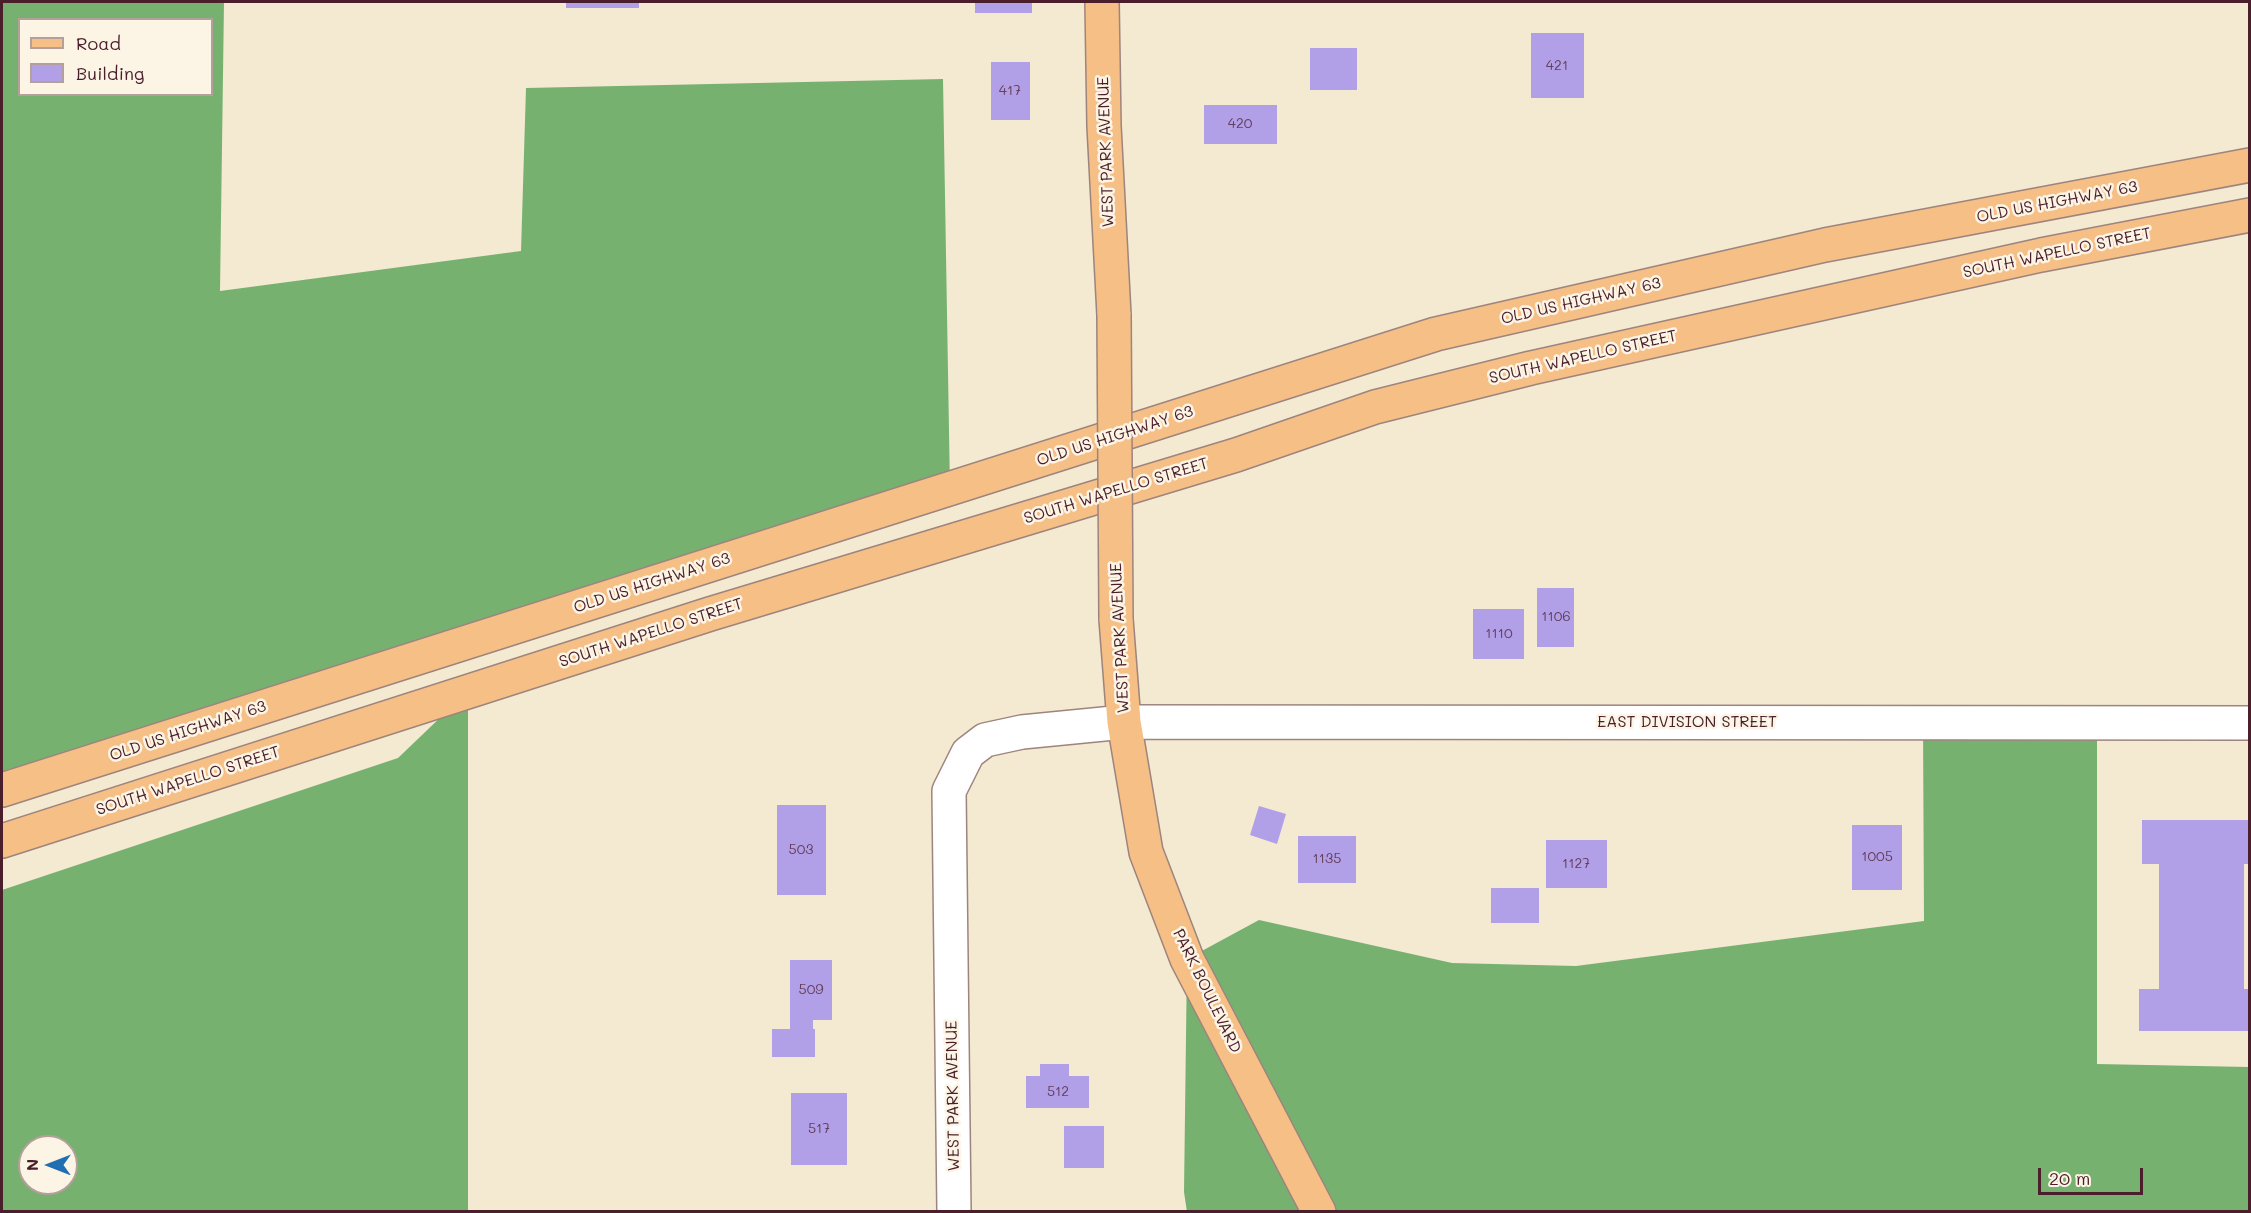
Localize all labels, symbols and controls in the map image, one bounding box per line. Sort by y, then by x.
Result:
legend [18,18,213,96]
text: Road [76,31,121,55]
house number: 421 [1546,58,1568,74]
text: Building [76,61,144,85]
street label: WEST PARK AVENUE [1094,76,1118,228]
house number: 417 [999,83,1021,99]
house number: 420 [1228,116,1252,132]
street label: OLD US HIGHWAY 63 [1975,177,2139,227]
street label: SOUTH WAPELLO STREET [1961,224,2153,282]
street label: OLD US HIGHWAY 63 [1499,273,1663,329]
street label: SOUTH WAPELLO STREET [1487,326,1679,388]
street label: OLD US HIGHWAY 63 [1034,402,1196,470]
street label: SOUTH WAPELLO STREET [1021,454,1211,528]
street label: OLD US HIGHWAY 63 [571,549,733,617]
street label: WEST PARK AVENUE [1106,562,1134,714]
street label: SOUTH WAPELLO STREET [557,594,745,672]
house number: 1106 [1541,609,1571,625]
house number: 1110 [1485,626,1513,642]
street label: OLD US HIGHWAY 63 [107,697,269,765]
street label: EAST DIVISION STREET [1597,712,1777,732]
street label: SOUTH WAPELLO STREET [94,742,282,820]
house number: 503 [788,842,814,858]
house number: 1005 [1861,849,1893,865]
house number: 1135 [1313,851,1341,867]
house number: 1127 [1562,856,1590,872]
street label: PARK BOULEVARD [1169,926,1245,1056]
house number: 509 [798,982,824,998]
street label: WEST PARK AVENUE [942,1021,964,1171]
house number: 512 [1047,1084,1069,1100]
house number: 517 [808,1121,830,1137]
north arrow [18,1135,78,1195]
scale bar [2041,1156,2146,1194]
text: N [21,1159,42,1171]
text: 20 m [2049,1166,2090,1190]

